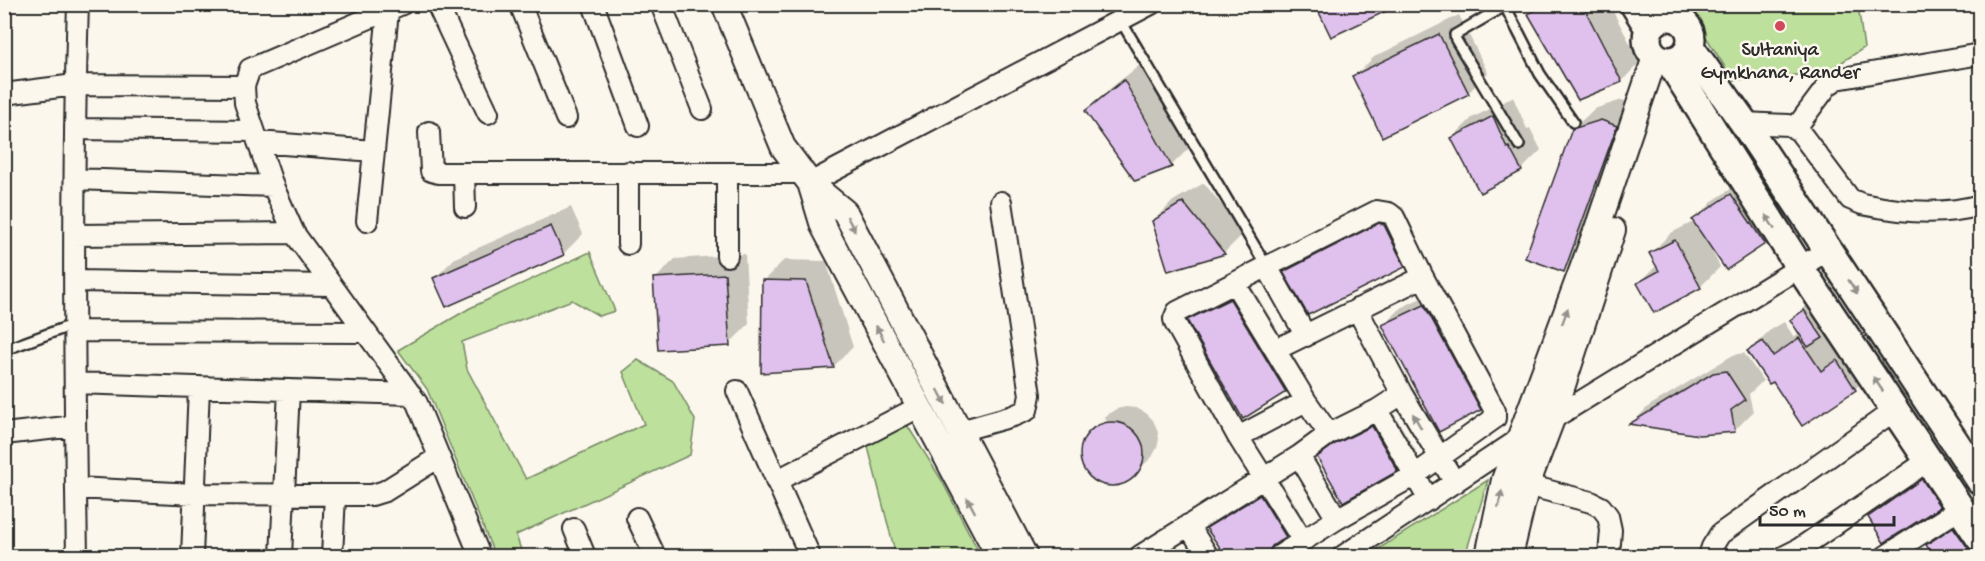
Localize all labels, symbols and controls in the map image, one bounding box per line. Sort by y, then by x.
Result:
marker: Sultaniya Gymkhana, Rander [1773,19,1787,33]
place label: Sultaniya Gymkhana, Rander [1700,40,1862,86]
one-way arrow [1765,213,1776,230]
one-way arrow [846,216,856,233]
one-way arrow [1847,278,1858,295]
one-way arrow [1561,307,1571,325]
one-way arrow [875,324,885,341]
one-way arrow [1872,377,1884,393]
one-way arrow [937,388,946,405]
one-way arrow [1412,412,1422,429]
scale bar [1760,489,1894,527]
one-way arrow [1496,490,1505,509]
one-way arrow [966,496,976,513]
text: 50 m [1769,502,1806,523]

